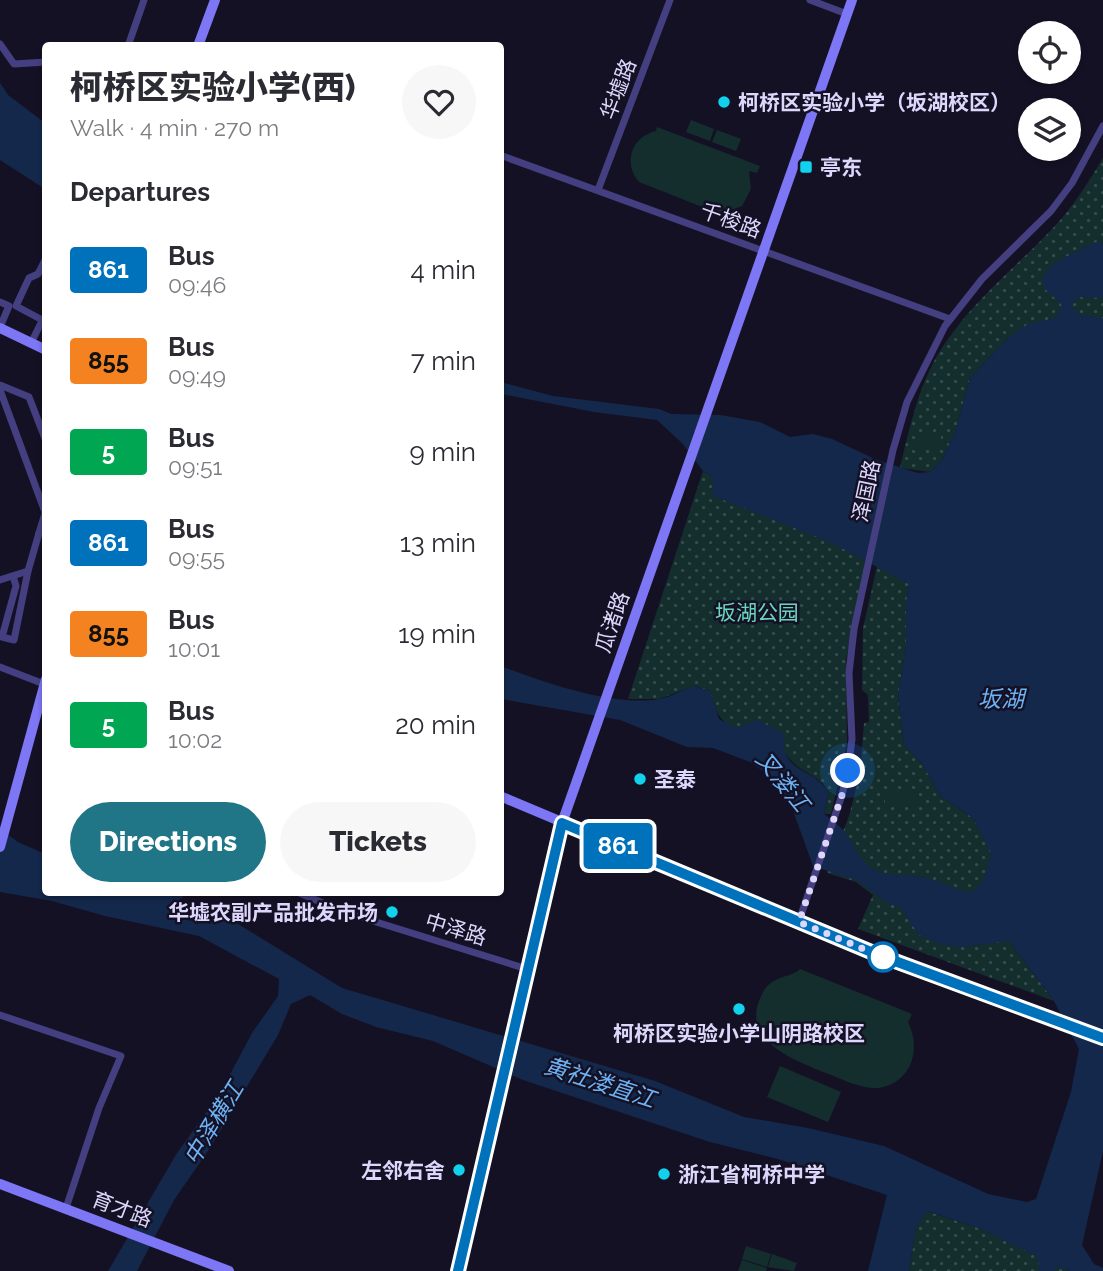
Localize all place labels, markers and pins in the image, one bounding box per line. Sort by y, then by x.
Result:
place label: 柯桥区实验小学（坂湖校区） [738,90,1011,115]
marker: 柯桥区实验小学（坂湖校区） [716,94,732,110]
place label: 亭东 [820,155,862,180]
marker: 亭东 [798,159,814,175]
place label: 圣泰 [654,767,696,792]
marker: 圣泰 [632,771,648,787]
place label: 华墟农副产品批发市场 [168,900,378,925]
marker: 华墟农副产品批发市场 [384,904,400,920]
unlabelled marker [868,942,898,972]
marker: 柯桥区实验小学山阴路校区 [731,1001,747,1017]
place label: 柯桥区实验小学山阴路校区 [613,1021,865,1046]
place label: 左邻右舍 [361,1158,445,1183]
marker: 左邻右舍 [451,1162,467,1178]
place label: 浙江省柯桥中学 [678,1162,825,1187]
marker: 浙江省柯桥中学 [656,1166,672,1182]

